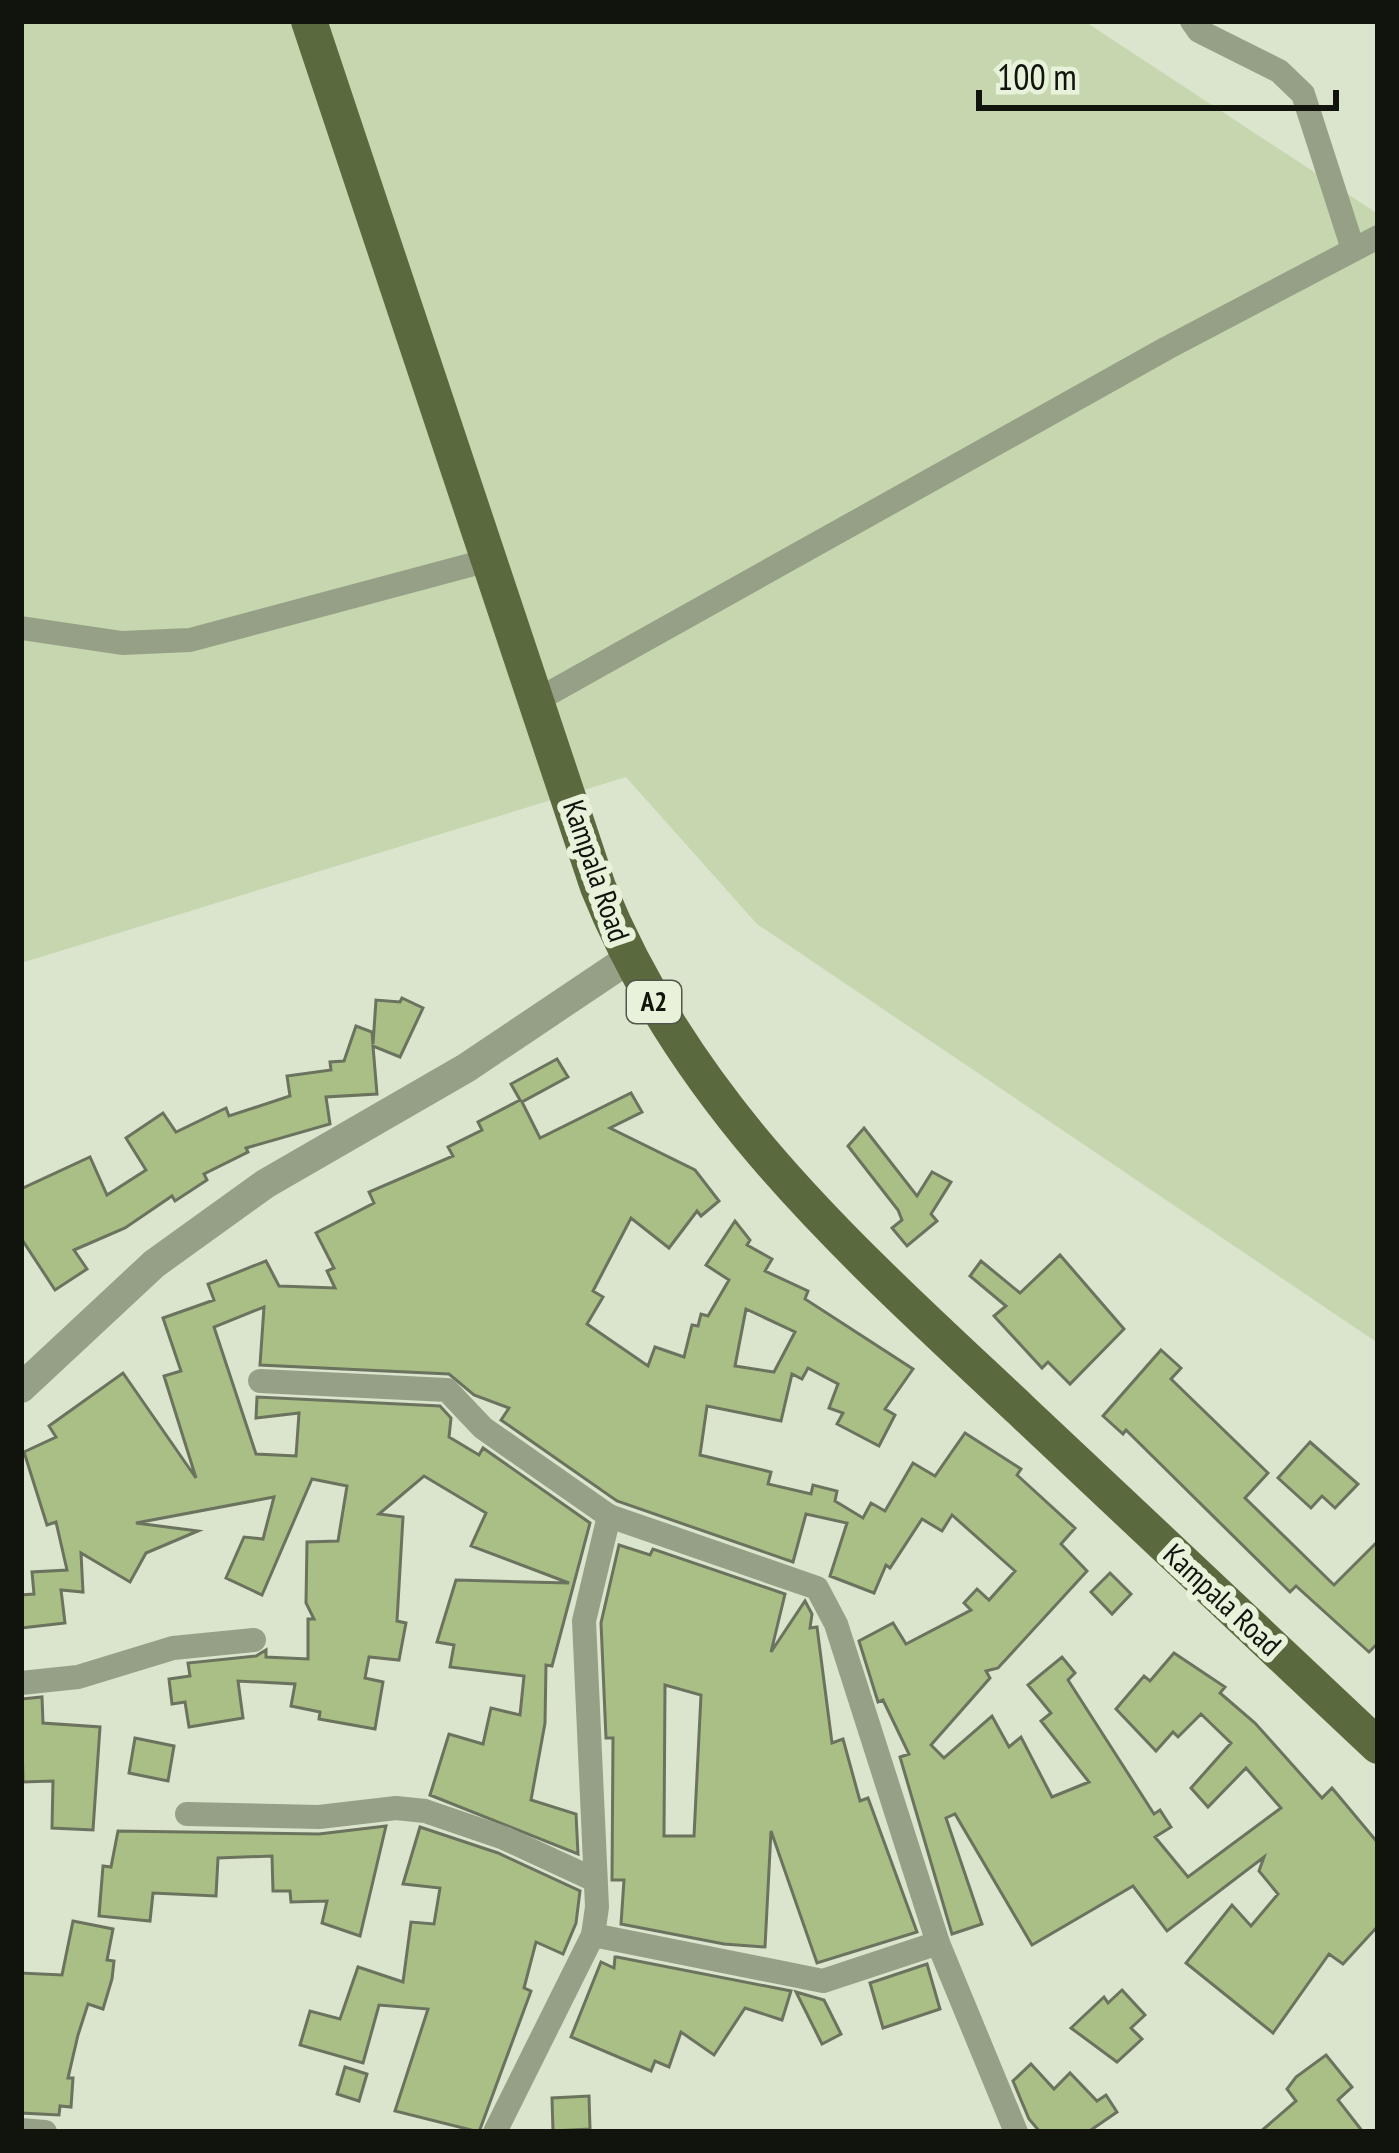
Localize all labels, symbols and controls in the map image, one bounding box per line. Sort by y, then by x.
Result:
scale bar [979,36,1336,110]
text: 100 m [997,53,1077,100]
street label: Kampala Road [555,795,640,946]
road number: A2 [627,981,681,1023]
street label: Kampala Road [1156,1534,1290,1663]

